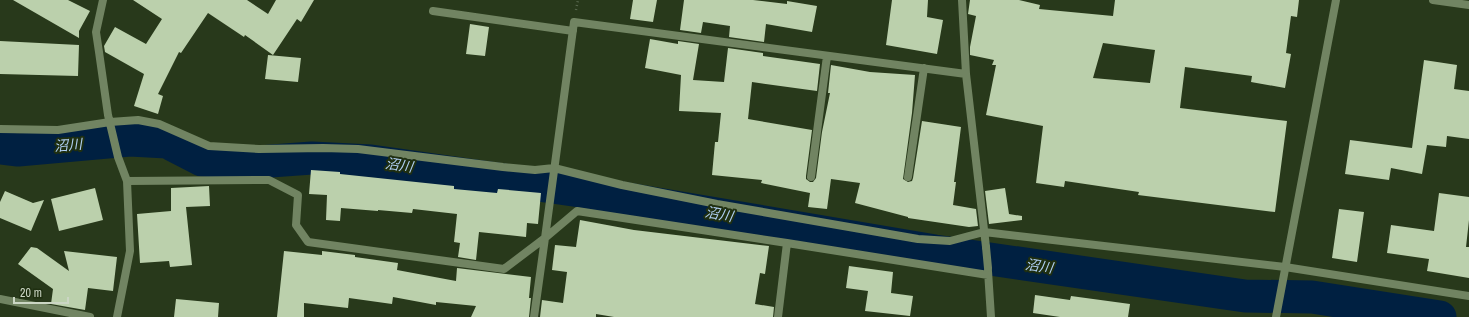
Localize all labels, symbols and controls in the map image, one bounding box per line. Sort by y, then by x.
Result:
water label: 沼川 [53,135,85,155]
water label: 沼川 [384,154,416,176]
water label: 沼川 [704,203,736,226]
water label: 沼川 [1024,255,1056,277]
scale bar [14,279,68,305]
text: 20 m [20,285,42,301]

